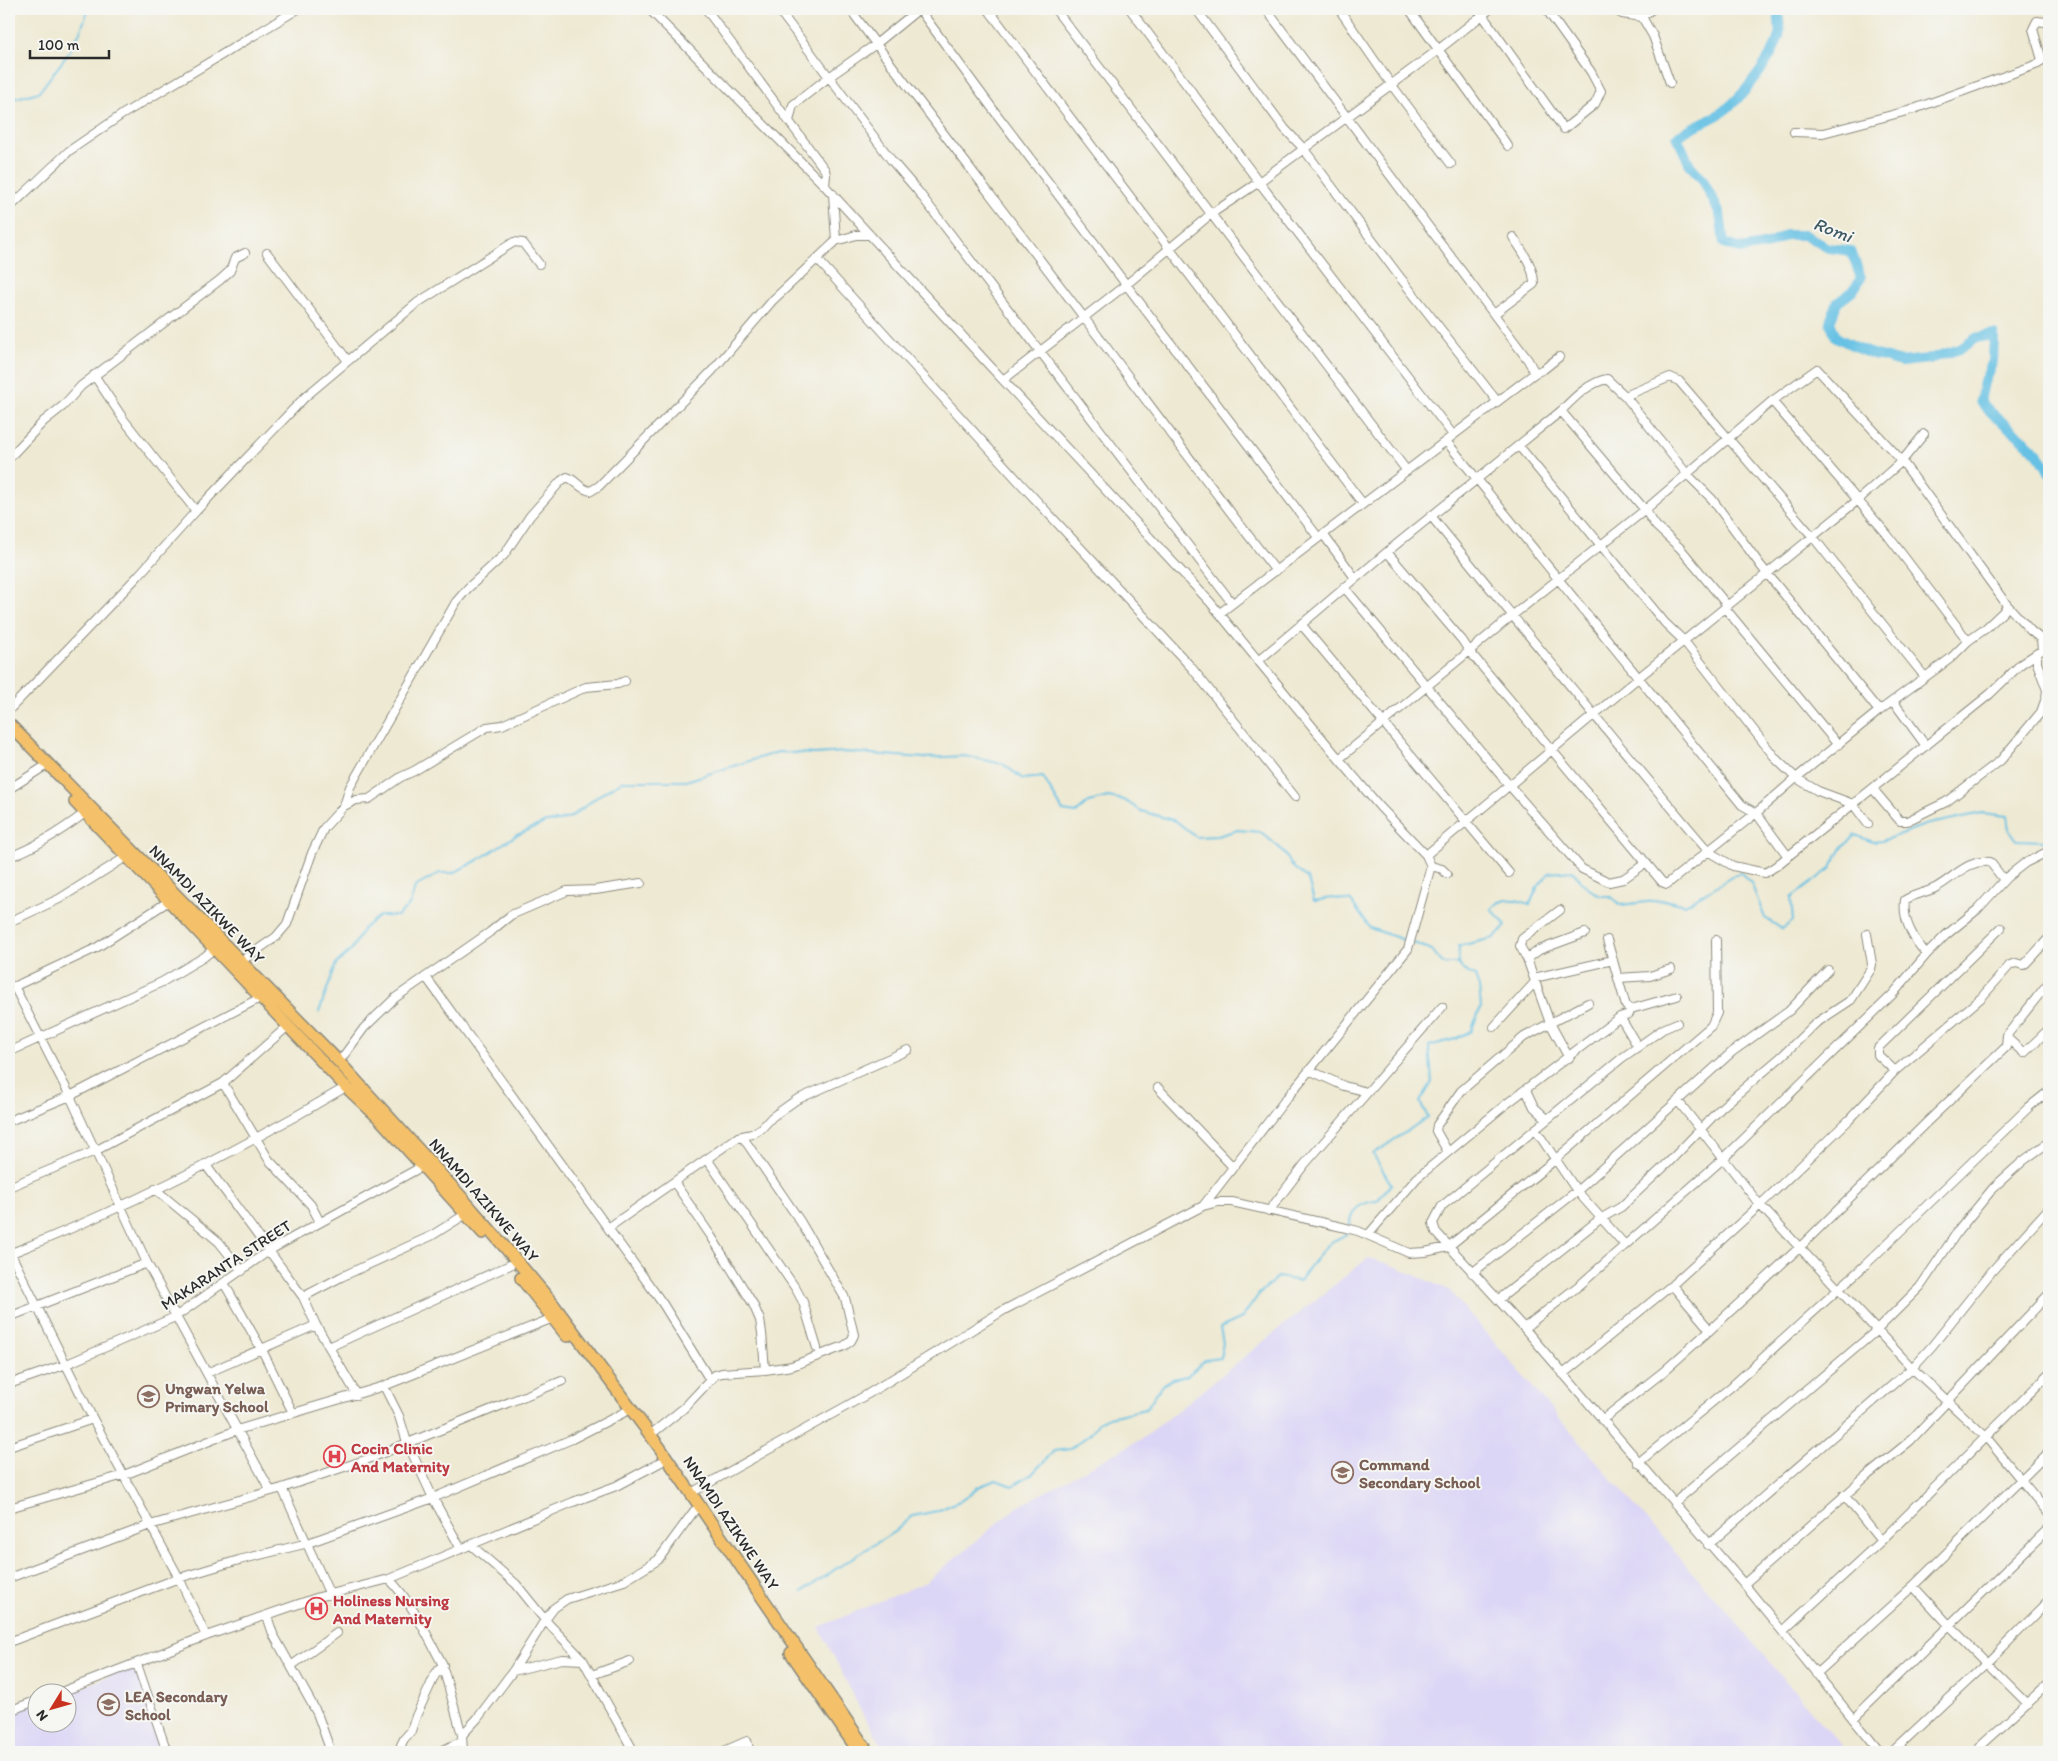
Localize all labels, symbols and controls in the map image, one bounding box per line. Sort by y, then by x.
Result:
scale bar [30,28,109,60]
text: 100 m [38,36,80,54]
water label: Romi [1811,213,1858,248]
street label: NNAMDI AZIKWE WAY [145,841,269,967]
street label: NNAMDI AZIKWE WAY [425,1134,543,1266]
street label: MAKARANTA STREET [157,1216,295,1314]
place label: Ungwan Yelwa Primary School [165,1379,269,1417]
school or university icon: Ungwan Yelwa Primary School [137,1385,161,1409]
place label: Cocin Clinic And Maternity [350,1439,450,1477]
hospital icon: Cocin Clinic And Maternity [323,1445,347,1469]
street label: NNAMDI AZIKWE WAY [679,1452,783,1594]
place label: Command Secondary School [1359,1455,1481,1493]
school or university icon: Command Secondary School [1331,1461,1355,1485]
place label: Holiness Nursing And Maternity [332,1591,450,1629]
hospital icon: Holiness Nursing And Maternity [305,1597,329,1621]
north arrow [28,1684,78,1734]
place label: LEA Secondary School [125,1687,228,1724]
school or university icon: LEA Secondary School [97,1693,121,1717]
text: N [32,1707,52,1724]

